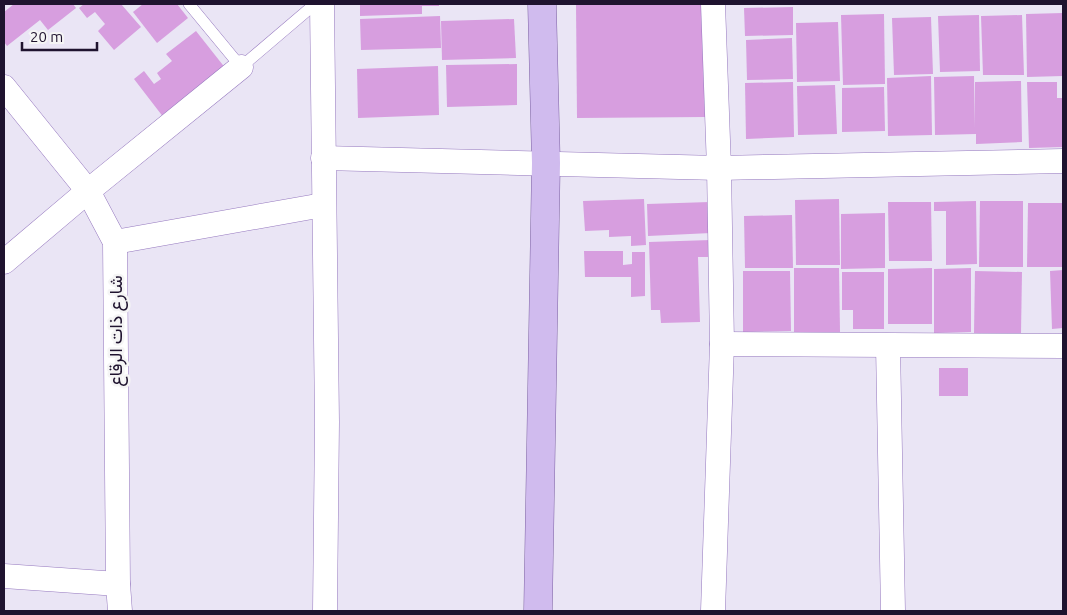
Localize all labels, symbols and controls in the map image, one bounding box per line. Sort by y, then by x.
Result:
scale bar [22,20,98,52]
text: 20 m [30,28,63,45]
street label: شارع ذات الرقاع [105,275,128,387]

